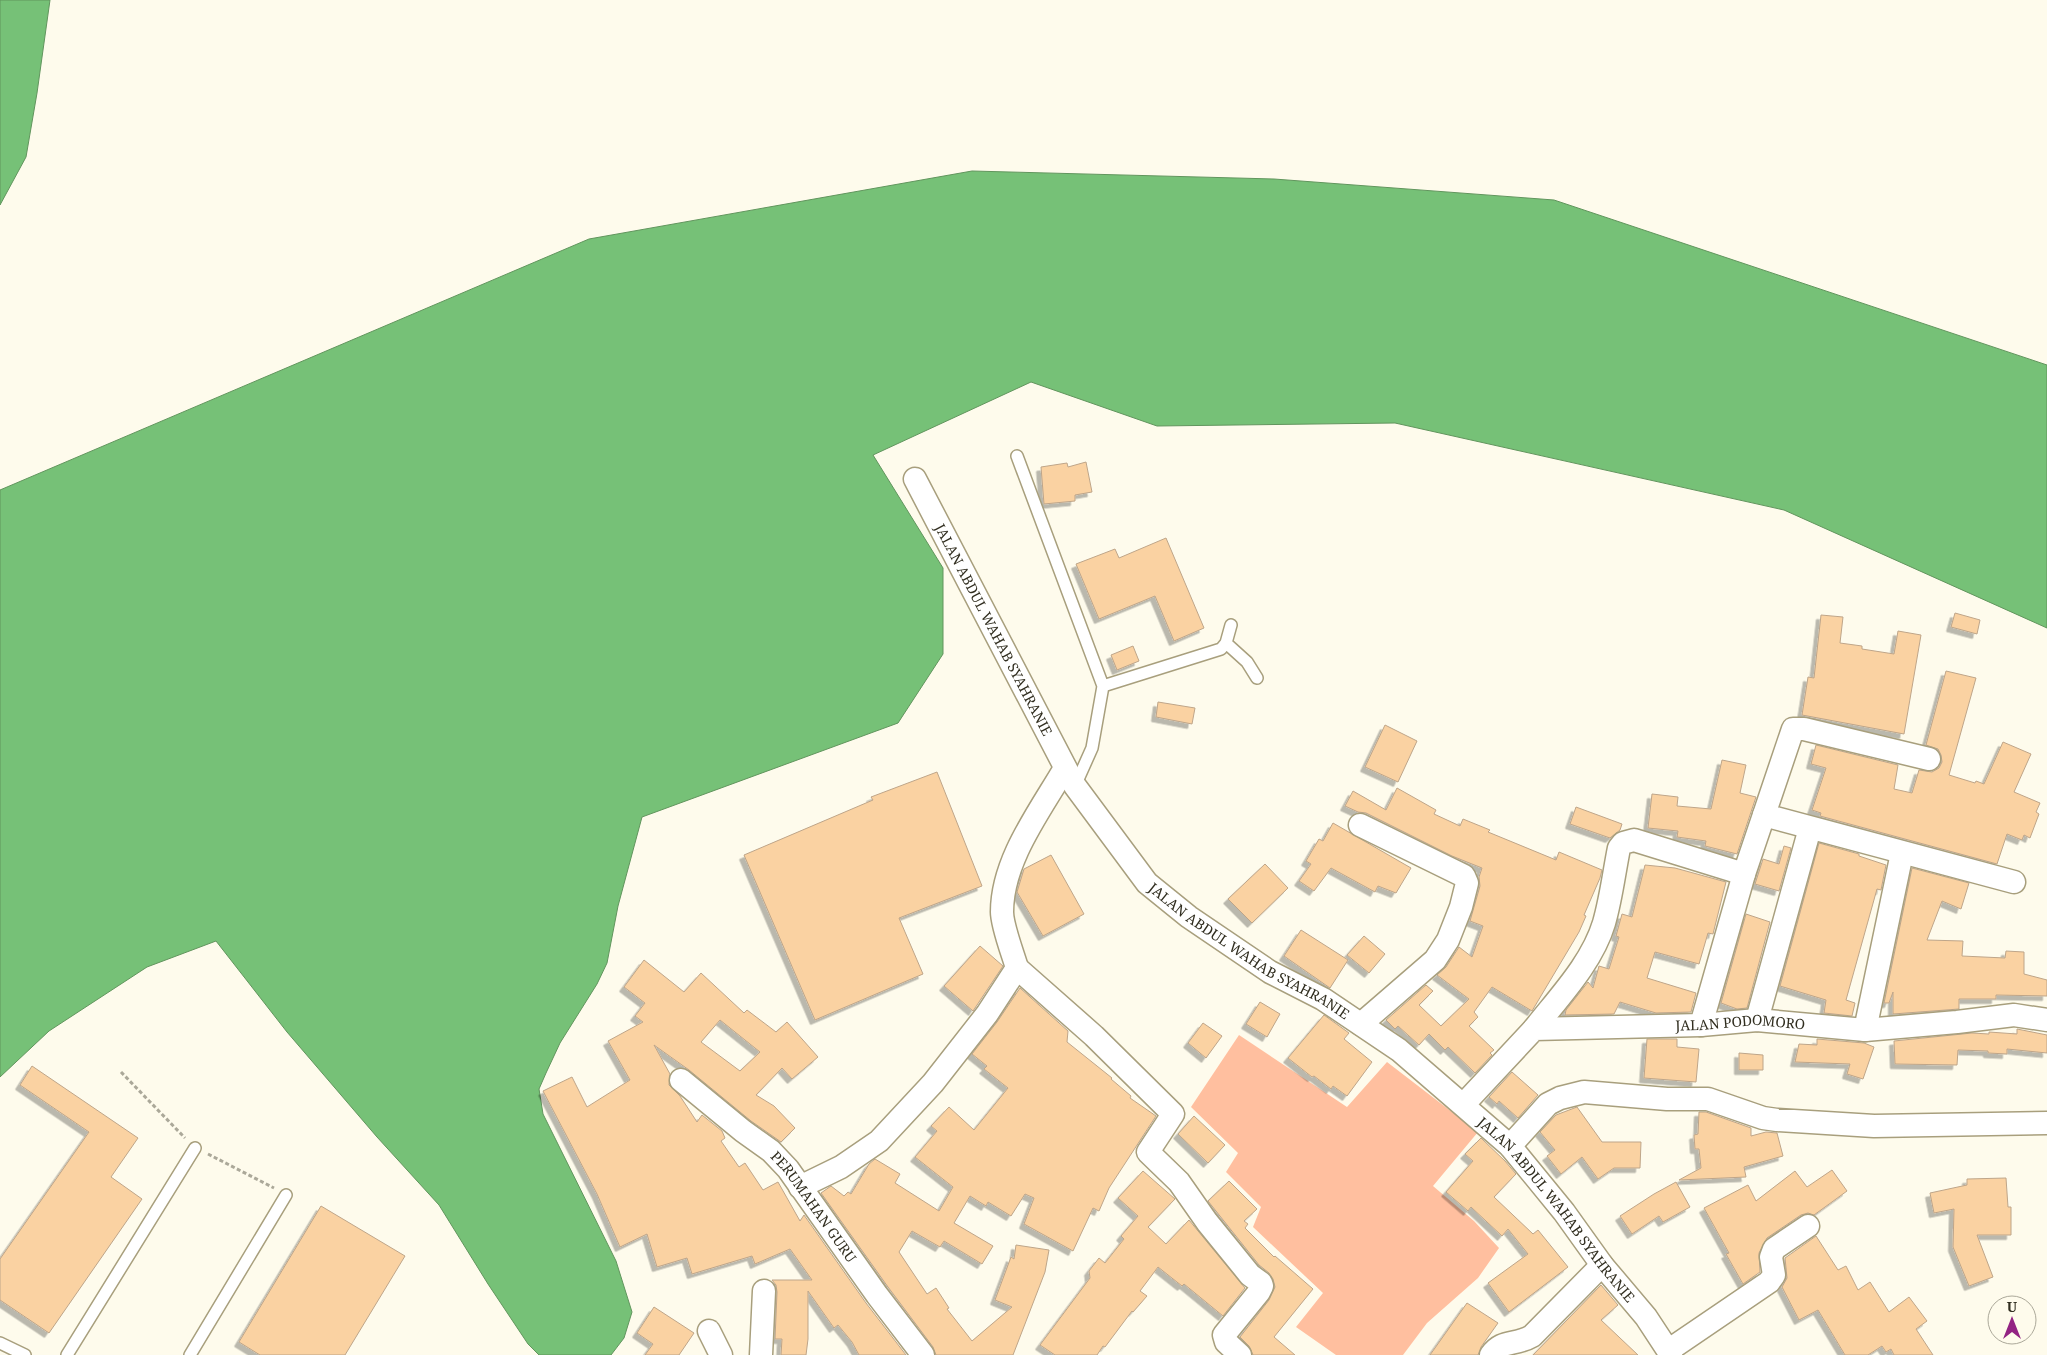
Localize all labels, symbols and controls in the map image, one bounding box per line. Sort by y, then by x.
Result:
street label: JALAN ABDUL WAHAB SYAHRANIE [930,519,1057,739]
street label: JALAN ABDUL WAHAB SYAHRANIE [1144,878,1354,1023]
street label: JALAN PODOMORO [1674,1010,1806,1035]
street label: JALAN ABDUL WAHAB SYAHRANIE [1473,1112,1640,1306]
street label: PERUMAHAN GURU [767,1147,861,1266]
north arrow [1987,1295,2037,1345]
text: U [2007,1297,2018,1316]

